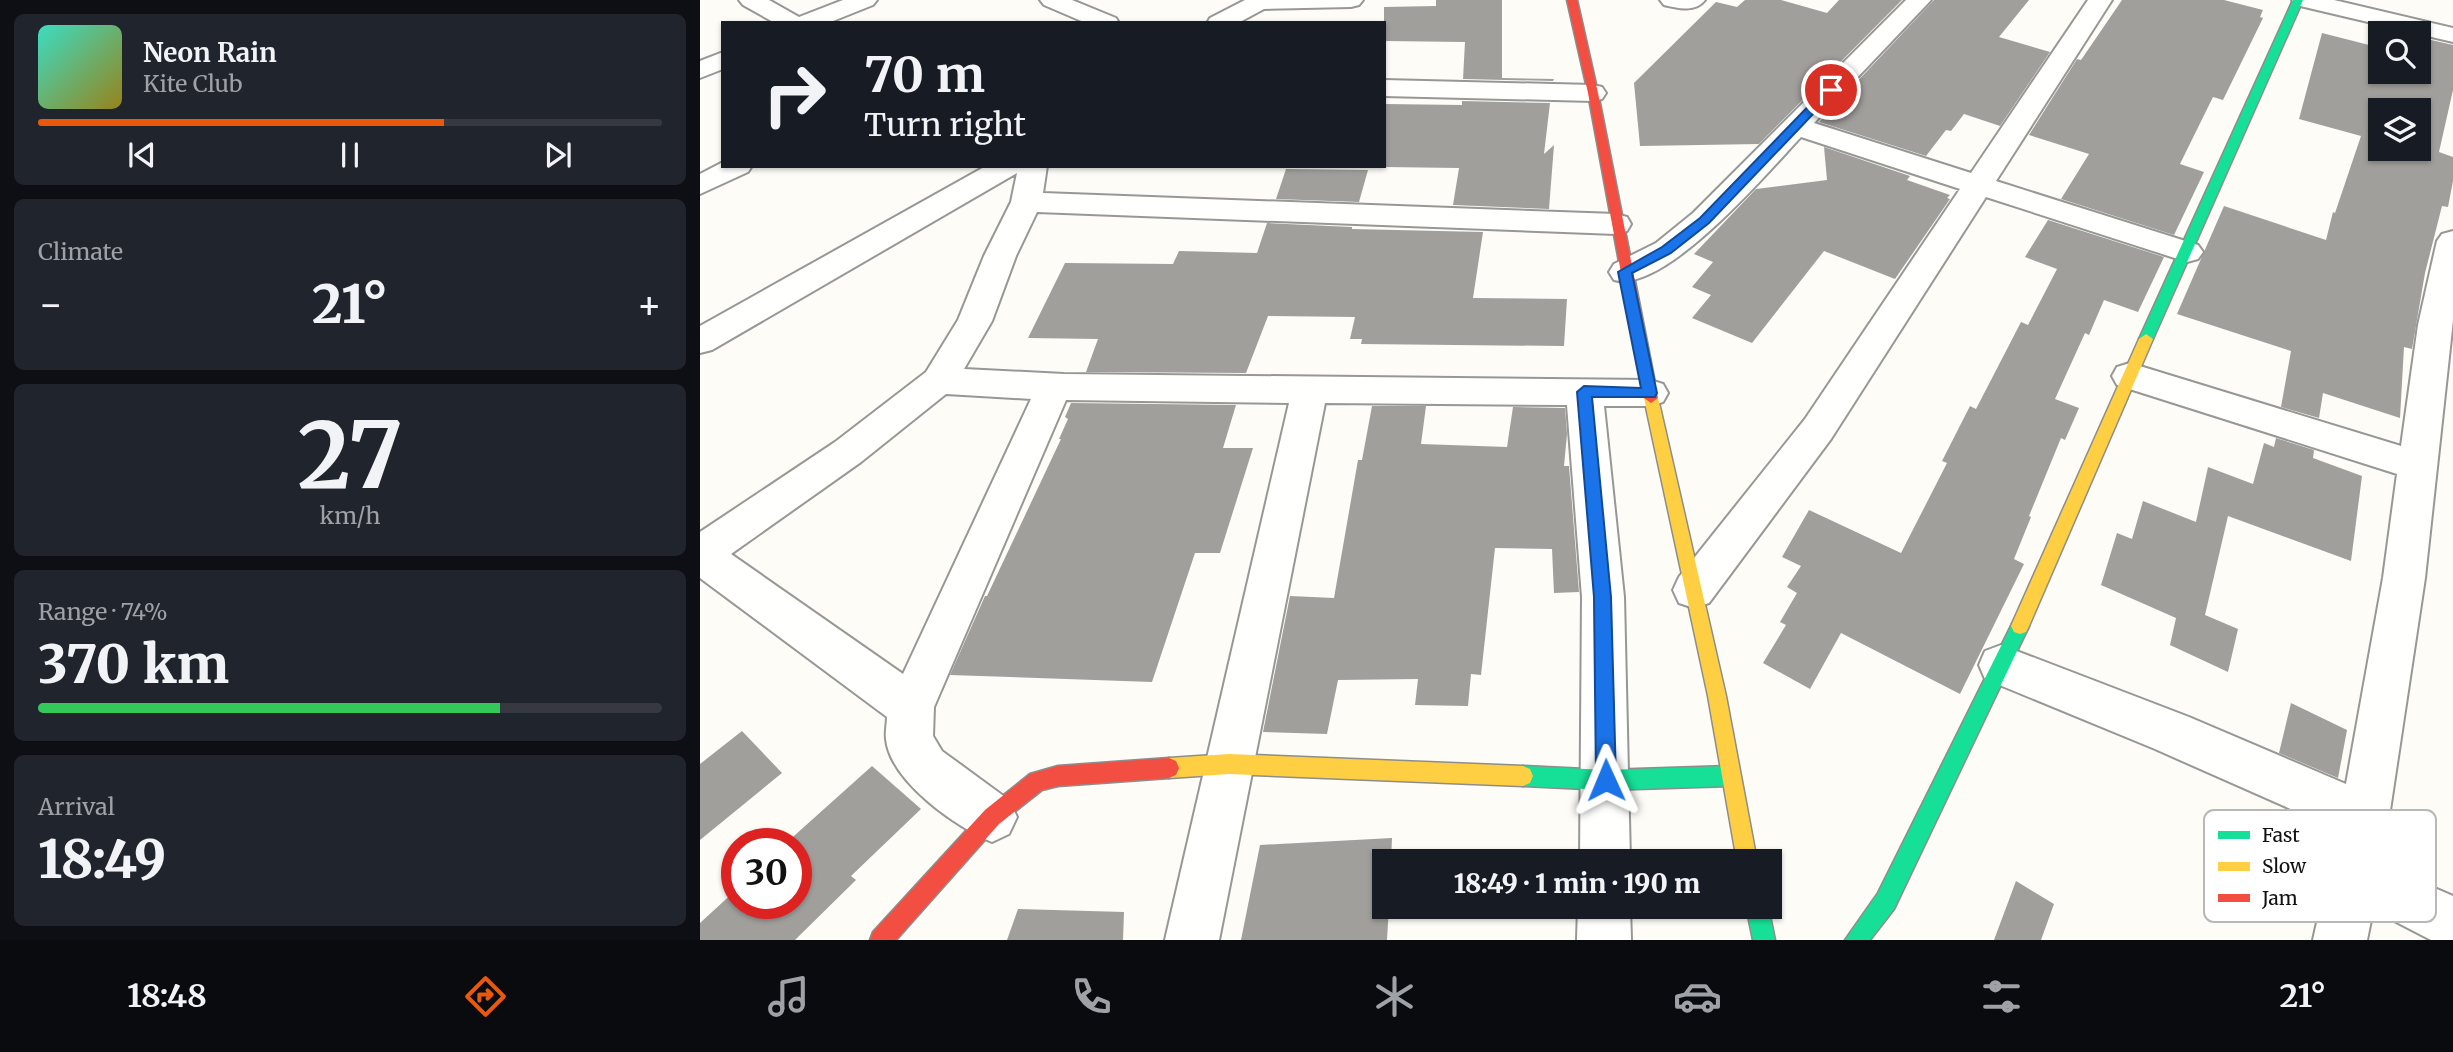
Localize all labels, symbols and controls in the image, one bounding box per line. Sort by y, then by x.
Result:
map controls [2368,21,2431,161]
button: search [2368,21,2431,84]
text: Neon Rain [143,36,277,69]
text: 70 m [864,44,985,105]
icon: right [749,49,840,140]
pin [1801,60,1861,120]
text: Kite Club [143,69,242,98]
icon: arrive [1812,71,1850,109]
button: layers [2368,98,2431,161]
text: Turn right [864,105,1026,145]
icon: previous [123,136,161,174]
icon: pause [331,136,369,174]
icon: next [539,136,577,174]
text: Climate [38,237,123,266]
text: 21° [312,272,388,337]
text: − [38,281,63,328]
text: + [637,281,662,328]
text: 27 [297,398,403,513]
text: km/h [320,501,380,530]
text: Range · 74% [38,597,168,626]
text: 370 km [38,632,229,697]
position arrow [1569,743,1643,817]
text: Arrival [38,792,115,821]
legend [2204,810,2436,922]
text: Fast [2262,823,2300,847]
text: 18:49 [38,827,166,892]
speed limit sign: 30 [721,828,812,919]
text: Slow [2262,854,2307,878]
text: 18:49 · 1 min · 190 m [1454,867,1700,900]
text: Jam [2261,886,2298,910]
icon: directions [461,972,510,1021]
icon: music [764,972,813,1021]
icon: phone [1067,972,1116,1021]
icon: climate [1370,972,1419,1021]
icon: car [1673,972,1722,1021]
icon: filters [1977,972,2026,1021]
text: 18:48 [127,976,207,1016]
text: 21° [2280,976,2326,1016]

